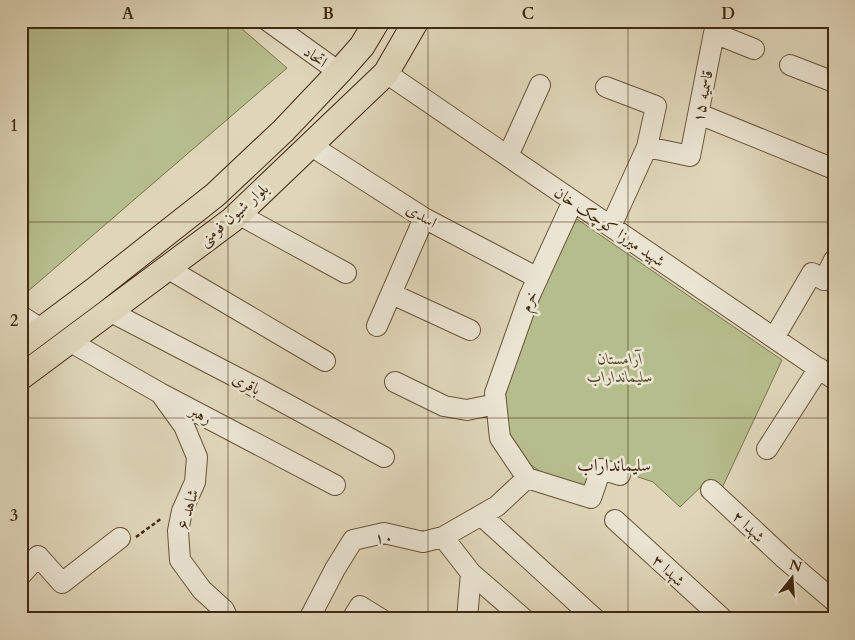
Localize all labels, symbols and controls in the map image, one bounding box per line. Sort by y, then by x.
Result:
text: A [122,3,134,25]
text: B [322,3,334,25]
text: C [522,3,534,25]
text: D [721,3,735,25]
street label: اتحاد [299,41,332,73]
street label: قاسمیه ۱۵ [687,68,719,124]
text: 1 [10,115,18,137]
street label: بلوار شیون فومنی [194,178,273,251]
street label: شهید میرزا کوچک خان [550,182,669,272]
street label: اسدی [402,198,441,234]
street label: خرم [515,287,546,316]
text: 2 [10,310,18,332]
park label: آرامستان سلیمانداراب [587,348,653,388]
street label: باقری [229,367,265,400]
street label: رهبر [184,399,216,430]
district label: سلیمانداراب [577,453,651,478]
street label: شاهد ۶ [171,486,204,532]
text: 3 [10,505,18,527]
street label: شهدا ۲ [727,506,770,548]
street label: ۱۰ [375,527,393,549]
street label: شهدا ۳ [647,550,690,592]
north arrow [768,552,818,602]
text: N [787,555,804,577]

